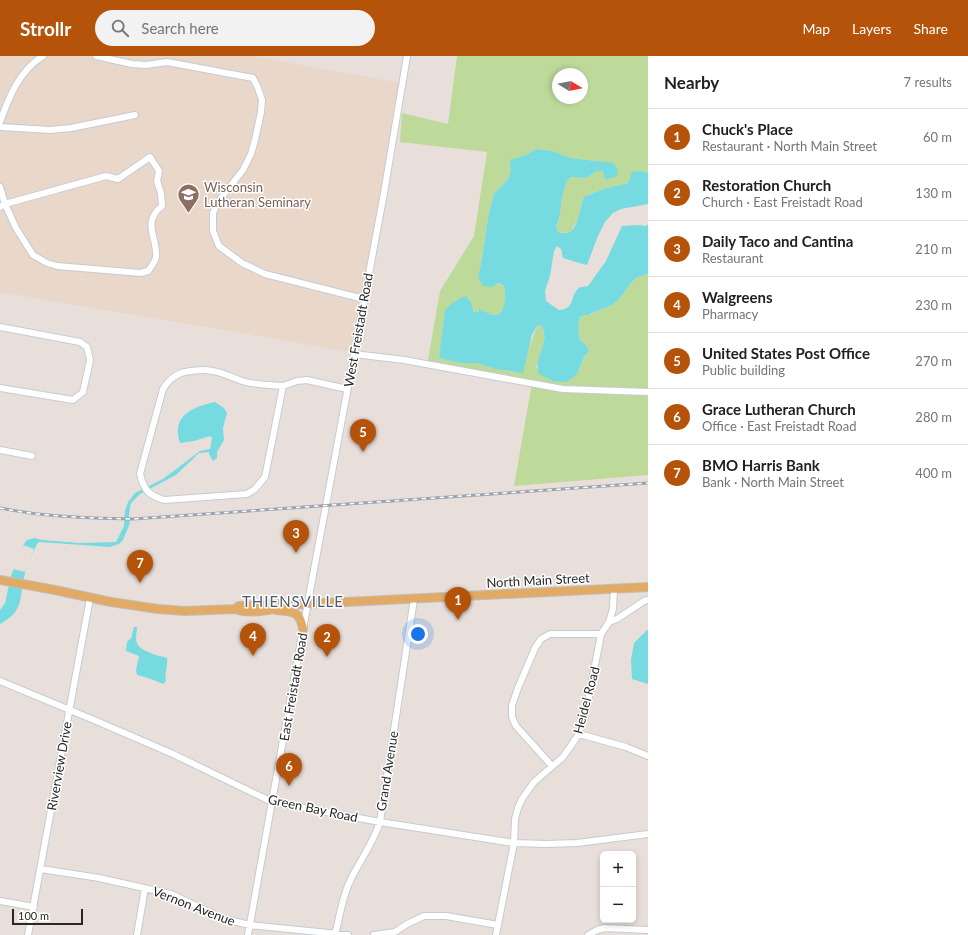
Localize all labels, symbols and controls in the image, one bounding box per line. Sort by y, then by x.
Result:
search box [95,10,375,46]
text: Strollr [20,17,71,40]
icon: search [109,17,131,39]
text: Search here [141,19,219,37]
text: Map [802,20,830,37]
text: Layers [852,20,892,37]
text: Share [914,20,948,37]
north arrow [552,68,588,104]
text: Nearby [664,72,719,93]
text: 7 results [904,74,952,90]
text: Chuck's Place [702,120,793,138]
text: 1 [673,129,681,145]
text: 60 m [923,129,952,145]
text: Restaurant · North Main Street [702,138,877,154]
text: Restoration Church [702,176,831,194]
place label: Wisconsin Lutheran Seminary [204,179,311,210]
school or university icon: Wisconsin Lutheran Seminary [175,181,201,214]
text: 2 [673,185,681,201]
text: 130 m [915,185,952,201]
text: Church · East Freistadt Road [702,194,863,210]
text: Daily Taco and Cantina [702,232,853,250]
text: 3 [673,241,681,257]
text: 210 m [915,241,952,257]
text: Restaurant [702,250,764,266]
street label: West Freistadt Road [340,272,376,388]
text: Walgreens [702,288,773,306]
text: 4 [673,297,681,313]
text: 230 m [915,297,952,313]
text: Pharmacy [702,306,758,322]
text: United States Post Office [702,344,870,362]
text: 5 [673,353,681,369]
text: 270 m [915,353,952,369]
text: Public building [702,362,785,378]
text: Grace Lutheran Church [702,400,856,418]
text: 6 [673,409,681,425]
text: 280 m [915,409,952,425]
text: Office · East Freistadt Road [702,418,857,434]
pin: 5 [350,419,376,452]
text: BMO Harris Bank [702,456,820,474]
text: 7 [673,465,681,481]
text: 400 m [915,465,952,481]
text: Bank · North Main Street [702,474,844,490]
pin: 3 [283,520,309,553]
pin: 7 [127,550,153,583]
street label: North Main Street [486,569,590,591]
pin: 1 [445,587,471,620]
district label: THIENSVILLE [242,592,344,610]
pin: 4 [240,623,266,656]
pin: 2 [314,624,340,657]
your location [408,624,428,644]
street label: East Freistadt Road [276,632,310,742]
street label: Heidel Road [569,665,603,735]
street label: Riverview Drive [43,720,75,812]
street label: Grand Avenue [373,730,401,812]
pin: 6 [276,753,302,786]
street label: Green Bay Road [267,791,359,825]
map controls [600,851,636,923]
button: + [600,851,636,887]
street label: Vernon Avenue [150,883,238,929]
button: − [600,887,636,923]
scale bar [12,907,83,926]
text: 100 m [18,909,49,922]

